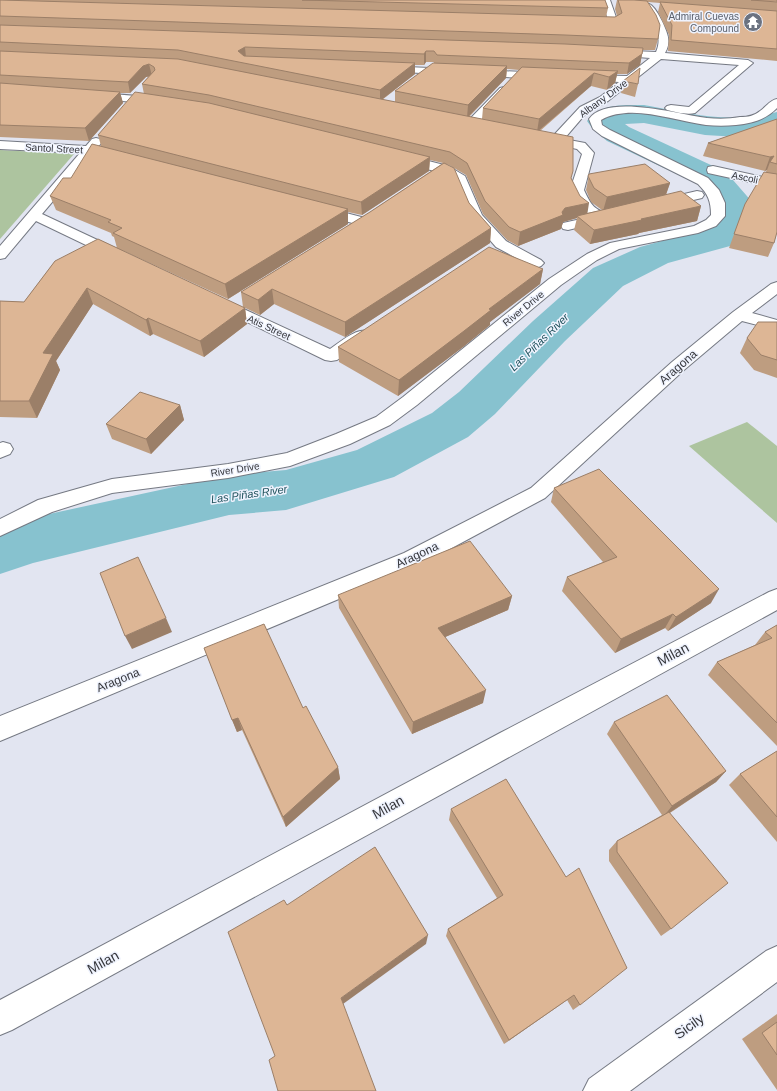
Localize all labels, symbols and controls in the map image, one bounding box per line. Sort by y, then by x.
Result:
place label: Admiral Cuevas Compound [668,11,739,34]
temple icon: Admiral Cuevas Compound [742,11,764,33]
street label: Albany Drive [577,77,630,120]
street label: Santol Street [25,141,83,156]
street label: Ascoli [731,169,759,186]
street label: River Drive [501,288,546,328]
water label: Las Piñas River [507,310,572,373]
street label: Atis Street [246,313,292,342]
street label: Aragona [656,347,700,387]
street label: River Drive [210,460,261,479]
water label: Las Piñas River [210,483,289,505]
street label: Aragona [393,539,441,571]
street label: Milan [654,639,692,669]
street label: Aragona [94,665,142,695]
street label: Milan [369,792,407,822]
street label: Milan [84,947,122,977]
street label: Sicily [671,1010,707,1042]

